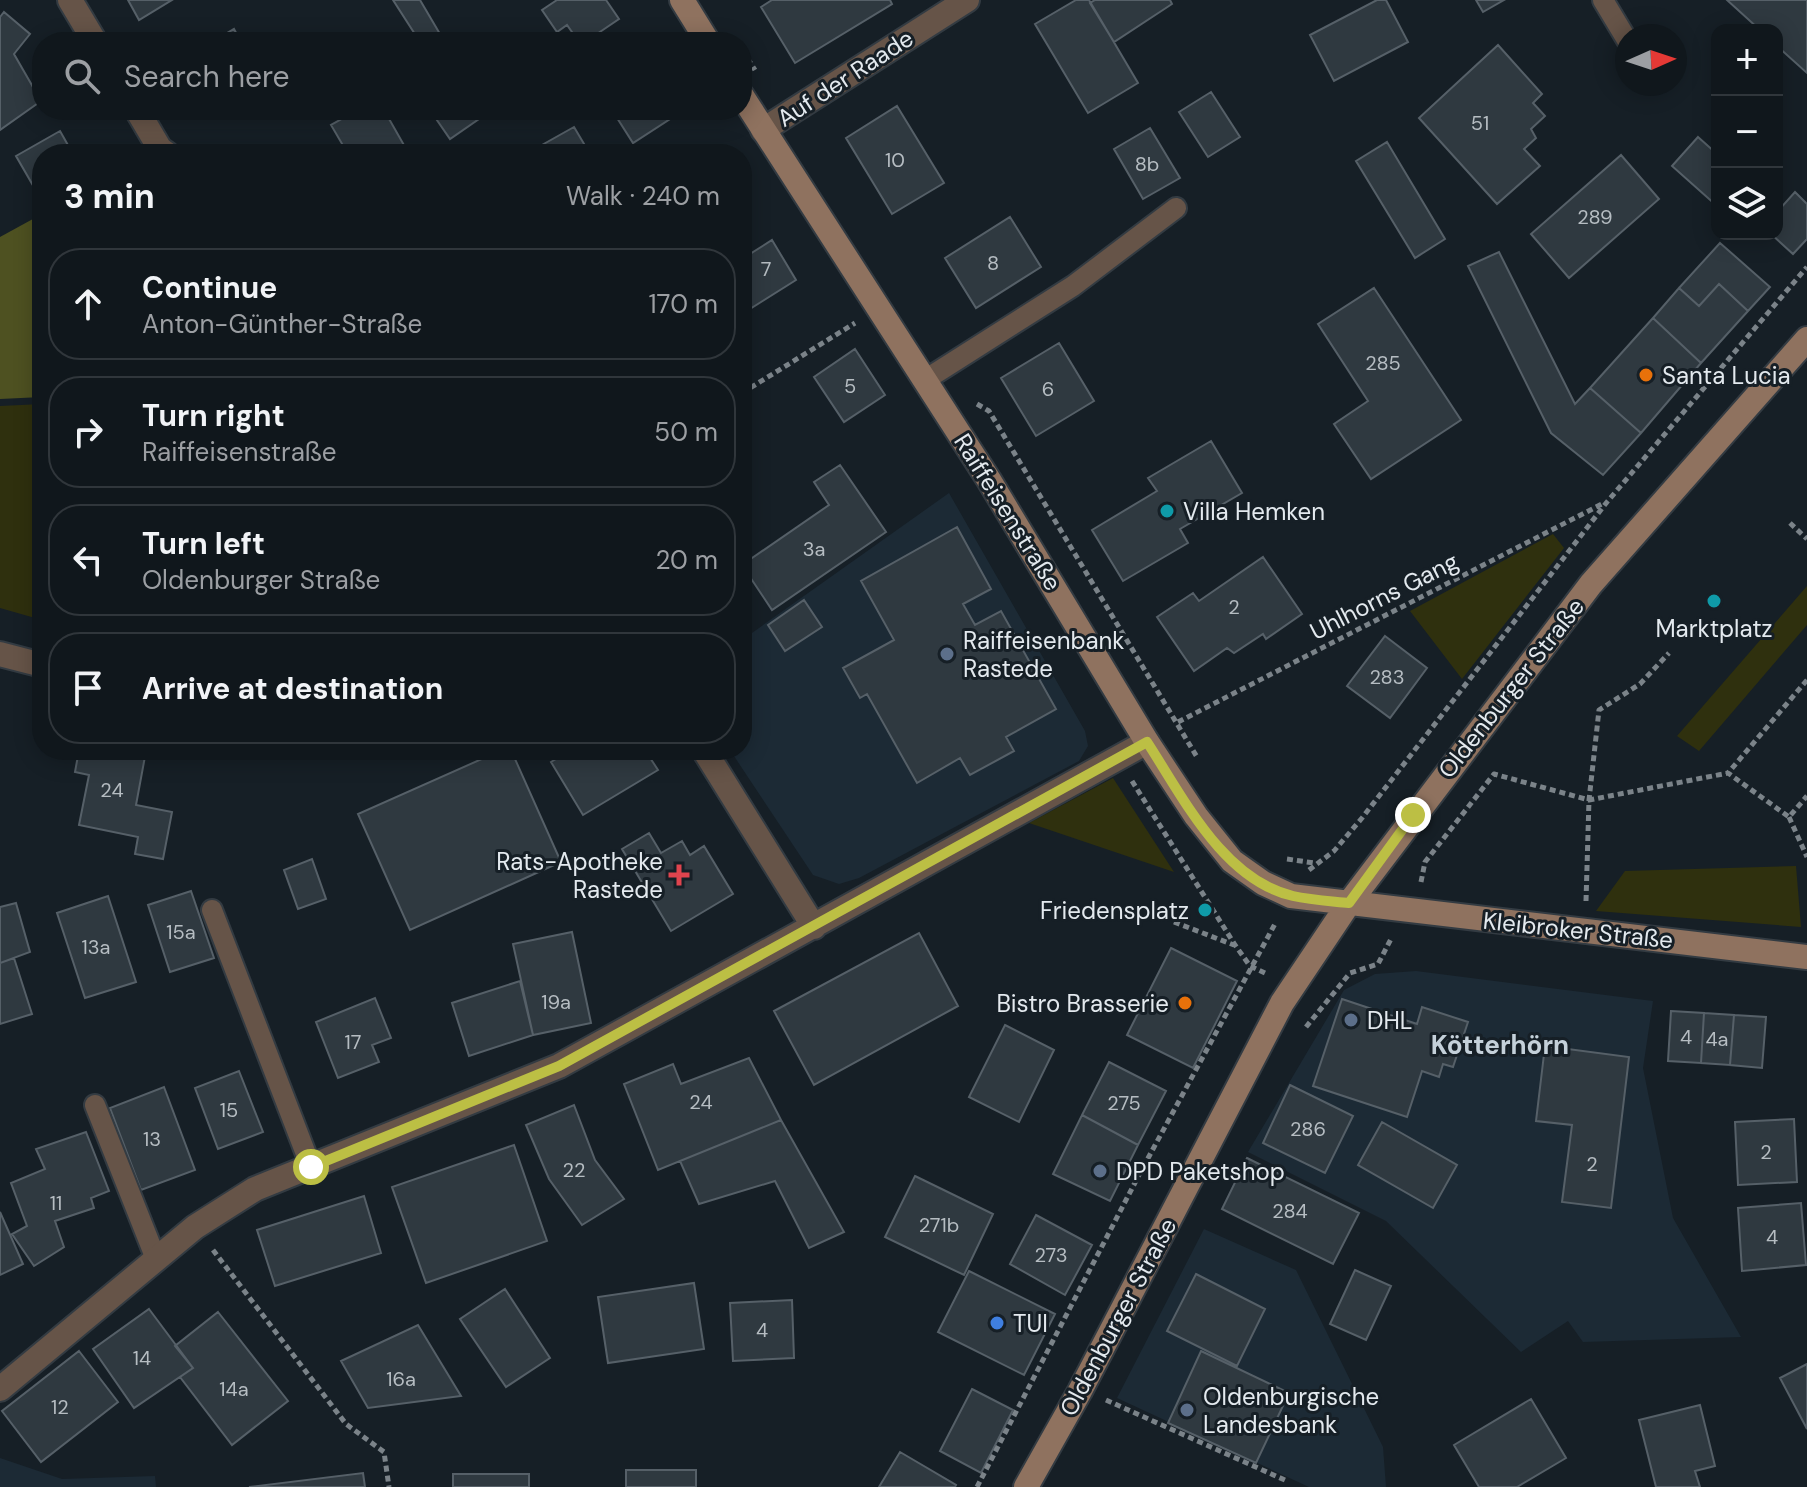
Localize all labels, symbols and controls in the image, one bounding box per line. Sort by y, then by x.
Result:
street label: Auf der Raade [771,22,919,134]
north arrow [1615,24,1687,96]
map controls [1711,24,1783,240]
button: + [1711,24,1783,96]
search box [32,32,752,120]
icon: search [60,54,104,98]
text: Search here [124,57,290,96]
button: − [1711,96,1783,168]
house number: 51 [1471,110,1489,136]
house number: 10 [885,147,905,173]
house number: 8b [1135,151,1159,177]
button: layers [1711,168,1783,240]
text: 3 min [64,174,155,219]
text: Walk · 240 m [566,179,720,213]
house number: 289 [1577,204,1613,230]
house number: 8 [987,250,999,276]
house number: 7 [761,256,771,282]
text: Continue [142,268,277,307]
icon: ahead [66,282,110,326]
text: 170 m [649,287,718,321]
text: Anton-Günther-Straße [142,307,422,341]
house number: 285 [1365,350,1401,376]
place label: Santa Lucia [1662,360,1791,391]
marker: Santa Lucia [1637,366,1655,384]
house number: 5 [844,373,856,399]
house number: 6 [1042,376,1054,402]
text: Turn right [142,396,285,435]
icon: right [66,410,110,454]
text: 50 m [654,415,718,449]
street label: Raiffeisenstraße [947,428,1069,596]
text: Raiffeisenstraße [142,435,336,469]
place label: Villa Hemken [1183,496,1325,527]
marker: Villa Hemken [1158,502,1176,520]
text: Turn left [142,524,265,563]
house number: 3a [803,536,825,562]
icon: left [66,538,110,582]
text: 20 m [655,543,718,577]
street label: Uhlhorns Gang [1305,545,1463,647]
text: Oldenburger Straße [142,563,380,597]
street label: Oldenburger Straße [1431,592,1591,784]
marker: Marktplatz [1705,592,1723,610]
house number: 2 [1228,594,1240,620]
place label: Marktplatz [1655,613,1773,644]
place label: Raiffeisenbank Rastede [963,625,1124,684]
marker: Raiffeisenbank Rastede [938,645,956,663]
house number: 283 [1369,664,1405,690]
icon: arrive [66,666,110,710]
text: Arrive at destination [142,669,443,708]
house number: 24 [100,777,124,803]
route end [1395,797,1431,833]
place label: Rats-Apotheke Rastede [496,846,663,905]
marker: Rats-Apotheke Rastede [670,866,688,884]
place label: Friedensplatz [1040,895,1189,926]
marker: Friedensplatz [1196,901,1214,919]
street label: Kleibroker Straße [1481,905,1675,955]
house number: 15a [166,919,196,945]
house number: 13a [82,934,110,960]
place label: Bistro Brasserie [996,988,1169,1019]
house number: 19a [541,989,571,1015]
marker: Bistro Brasserie [1176,994,1194,1012]
place label: DHL [1367,1005,1413,1036]
marker: DHL [1342,1011,1360,1029]
house number: 4 [1680,1024,1692,1050]
house number: 4a [1705,1026,1729,1052]
district label: Kötterhörn [1431,1028,1569,1062]
house number: 17 [345,1029,361,1055]
house number: 24 [689,1089,713,1115]
house number: 275 [1107,1090,1141,1116]
house number: 15 [220,1097,238,1123]
house number: 286 [1290,1116,1326,1142]
house number: 13 [143,1126,161,1152]
house number: 2 [1760,1139,1772,1165]
route start [293,1149,329,1185]
house number: 2 [1586,1151,1598,1177]
place label: DPD Paketshop [1116,1156,1285,1187]
house number: 22 [562,1157,586,1183]
marker: DPD Paketshop [1091,1162,1109,1180]
house number: 11 [50,1190,62,1216]
house number: 284 [1272,1198,1308,1224]
house number: 271b [919,1212,959,1238]
street label: Oldenburger Straße [1053,1213,1183,1421]
house number: 4 [1766,1224,1778,1250]
house number: 273 [1034,1242,1068,1268]
place label: TUI [1013,1308,1048,1339]
marker: TUI [988,1314,1006,1332]
house number: 4 [756,1317,768,1343]
house number: 14 [133,1345,151,1371]
house number: 16a [386,1366,416,1392]
house number: 14a [219,1376,249,1402]
place label: Oldenburgische Landesbank [1203,1381,1379,1440]
house number: 12 [51,1394,69,1420]
marker: Oldenburgische Landesbank [1178,1401,1196,1419]

